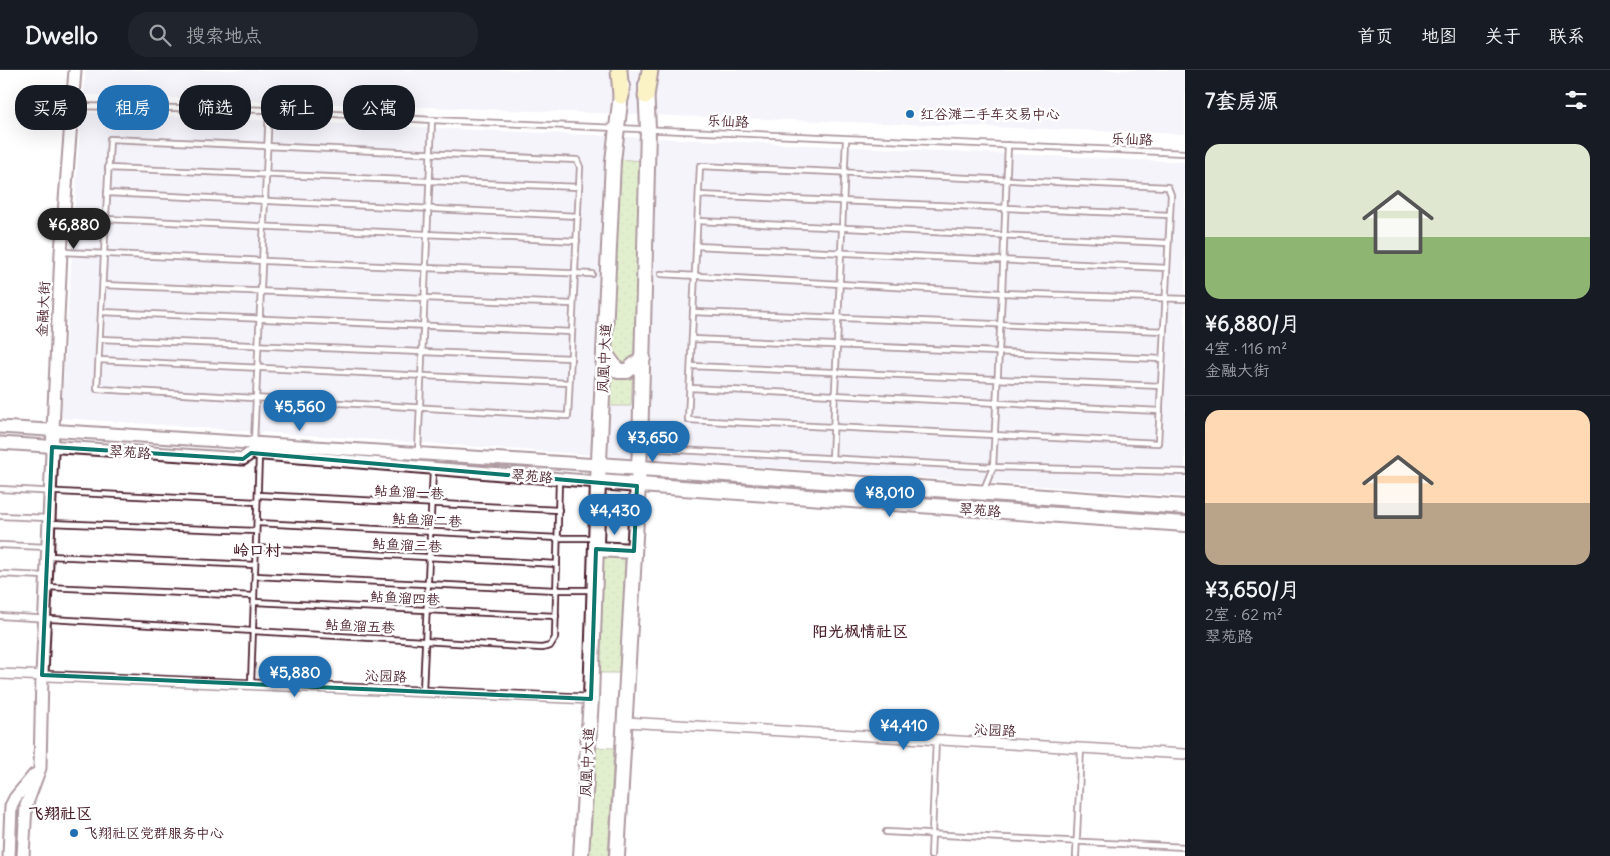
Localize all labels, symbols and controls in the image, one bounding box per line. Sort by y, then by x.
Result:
search box [128,12,478,57]
text: Dwello [25,20,98,50]
icon: search [146,21,174,49]
text: 搜索地点 [186,23,262,47]
text: 首页 [1357,24,1393,47]
text: 地图 [1421,24,1457,47]
text: 关于 [1485,24,1521,47]
text: 联系 [1549,24,1585,47]
chip: 买房 [15,85,87,130]
chip: 租房 [97,85,169,130]
chip: 筛选 [179,85,251,130]
chip: 新上 [261,85,333,130]
chip: 公寓 [343,85,415,130]
icon: filters [1562,86,1590,114]
text: 7套房源 [1205,87,1278,114]
place label: 红谷滩二手车交易中心 [920,105,1060,123]
marker: 红谷滩二手车交易中心 [904,108,916,120]
street label: 乐仙路 [707,111,749,131]
street label: 乐仙路 [1111,129,1153,149]
icon: home [1353,177,1443,267]
pin: ¥6,880 [33,208,115,250]
text: ¥6,880 [49,214,99,234]
street label: 金融大街 [33,281,53,337]
text: ¥6,880/月 [1205,310,1300,337]
street label: 凤凰中大道 [593,323,615,393]
text: 4室 · 116 m² [1205,338,1287,358]
text: 金融大街 [1205,360,1269,380]
pin: ¥5,560 [259,390,341,432]
text: ¥5,560 [275,396,325,416]
pin: ¥3,650 [612,420,694,463]
text: ¥3,650 [628,427,678,447]
street label: 翠苑路 [108,442,152,462]
icon: home [1353,442,1443,532]
street label: 翠苑路 [510,465,554,487]
pin: ¥8,010 [849,476,931,518]
street label: 鲇鱼溜一巷 [374,481,445,503]
text: ¥8,010 [865,482,915,502]
pin: ¥4,430 [574,494,656,536]
text: ¥4,430 [590,500,640,520]
street label: 翠苑路 [958,500,1002,520]
street label: 鲇鱼溜二巷 [392,509,463,531]
street label: 鲇鱼溜三巷 [372,534,443,556]
district label: 岭口村 [233,540,281,560]
text: ¥3,650/月 [1205,576,1300,603]
street label: 鲇鱼溜四巷 [370,587,441,609]
text: 2室 · 62 m² [1205,604,1283,624]
street label: 鲇鱼溜五巷 [325,615,396,637]
district label: 阳光枫情社区 [812,621,908,641]
text: 翠苑路 [1205,626,1253,646]
pin: ¥5,880 [254,656,336,698]
text: ¥5,880 [270,662,320,682]
street label: 沁园路 [365,666,407,686]
pin: ¥4,410 [863,708,945,751]
text: ¥4,410 [880,715,928,735]
street label: 沁园路 [974,720,1016,740]
street label: 凤凰中大道 [576,727,598,797]
district label: 飞翔社区 [28,803,92,823]
place label: 飞翔社区党群服务中心 [84,824,224,842]
marker: 飞翔社区党群服务中心 [68,827,80,839]

